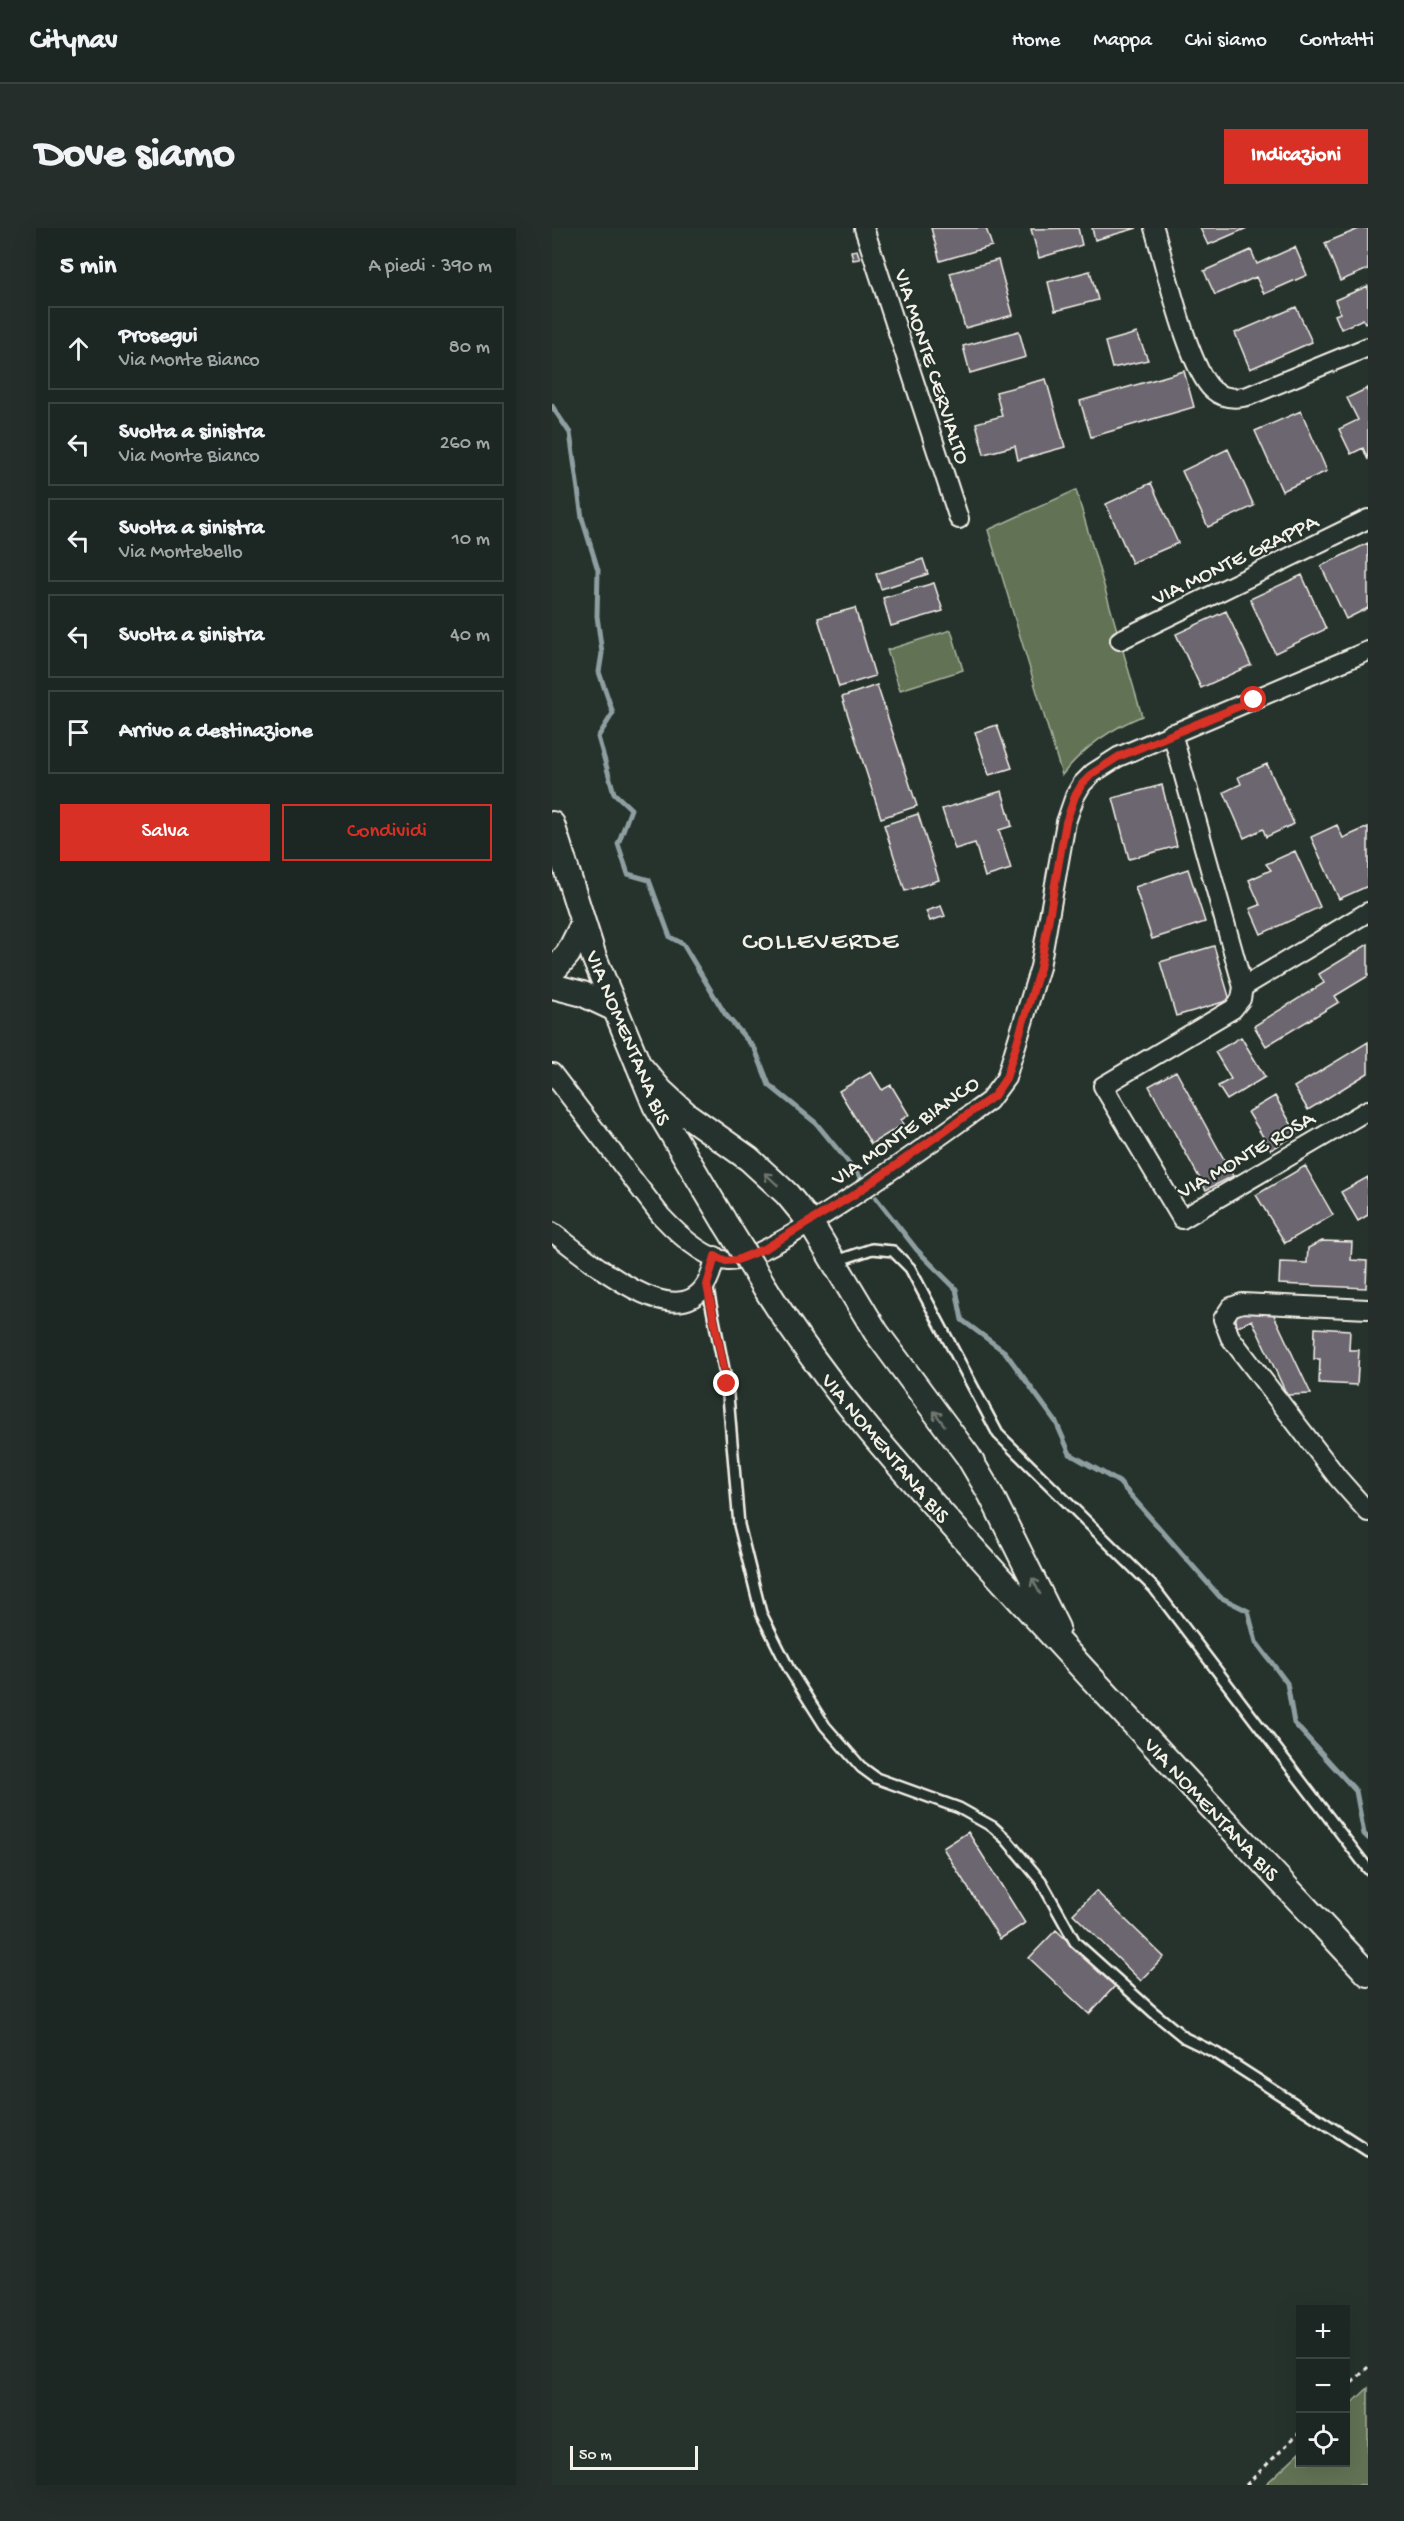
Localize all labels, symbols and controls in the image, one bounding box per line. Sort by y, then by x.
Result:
text: Citynav [30,25,118,58]
text: Home [1012,29,1060,54]
text: Mappa [1093,29,1152,54]
text: Chi siamo [1185,29,1267,54]
text: Contatti [1300,29,1374,54]
button: Indicazioni [1224,129,1368,184]
text: Dove siamo [36,132,235,181]
text: 5 min [60,252,116,283]
text: A piedi · 390 m [368,256,492,279]
street label: VIA MONTE CERVIALTO [886,266,974,468]
text: Prosegui [119,324,197,350]
icon: ahead [62,332,95,365]
text: 80 m [449,337,490,360]
text: Via Monte Bianco [119,350,260,373]
text: Svolta a sinistra [119,420,264,446]
icon: left [62,428,95,461]
text: 260 m [440,433,490,456]
text: Via Monte Bianco [119,446,260,469]
street label: VIA MONTE GRAPPA [1148,510,1324,614]
text: Svolta a sinistra [119,516,264,542]
icon: left [62,524,95,557]
text: 10 m [452,529,490,552]
text: Via Montebello [119,542,243,565]
icon: left [62,620,95,653]
text: Svolta a sinistra [119,623,264,649]
text: 40 m [450,625,490,648]
route start [1240,686,1266,712]
icon: arrive [62,716,95,749]
text: Arrivo a destinazione [119,719,313,745]
button: Salva [60,804,270,861]
button: Condividi [282,804,492,861]
district label: COLLEVERDE [742,928,900,959]
street label: VIA NOMENTANA BIS [577,946,675,1131]
street label: VIA MONTE BIANCO [826,1071,985,1194]
street label: VIA MONTE ROSA [1173,1106,1321,1207]
one-way arrow [764,1172,779,1186]
street label: VIA NOMENTANA BIS [813,1369,955,1530]
route end [713,1370,739,1396]
one-way arrow [933,1410,946,1426]
one-way arrow [1029,1578,1041,1596]
street label: VIA NOMENTANA BIS [1136,1733,1284,1889]
map controls [1296,2305,1350,2467]
button: + [1296,2305,1350,2359]
button: − [1296,2359,1350,2413]
button: locate [1296,2413,1350,2467]
scale bar [570,2443,698,2470]
text: 50 m [579,2447,612,2466]

